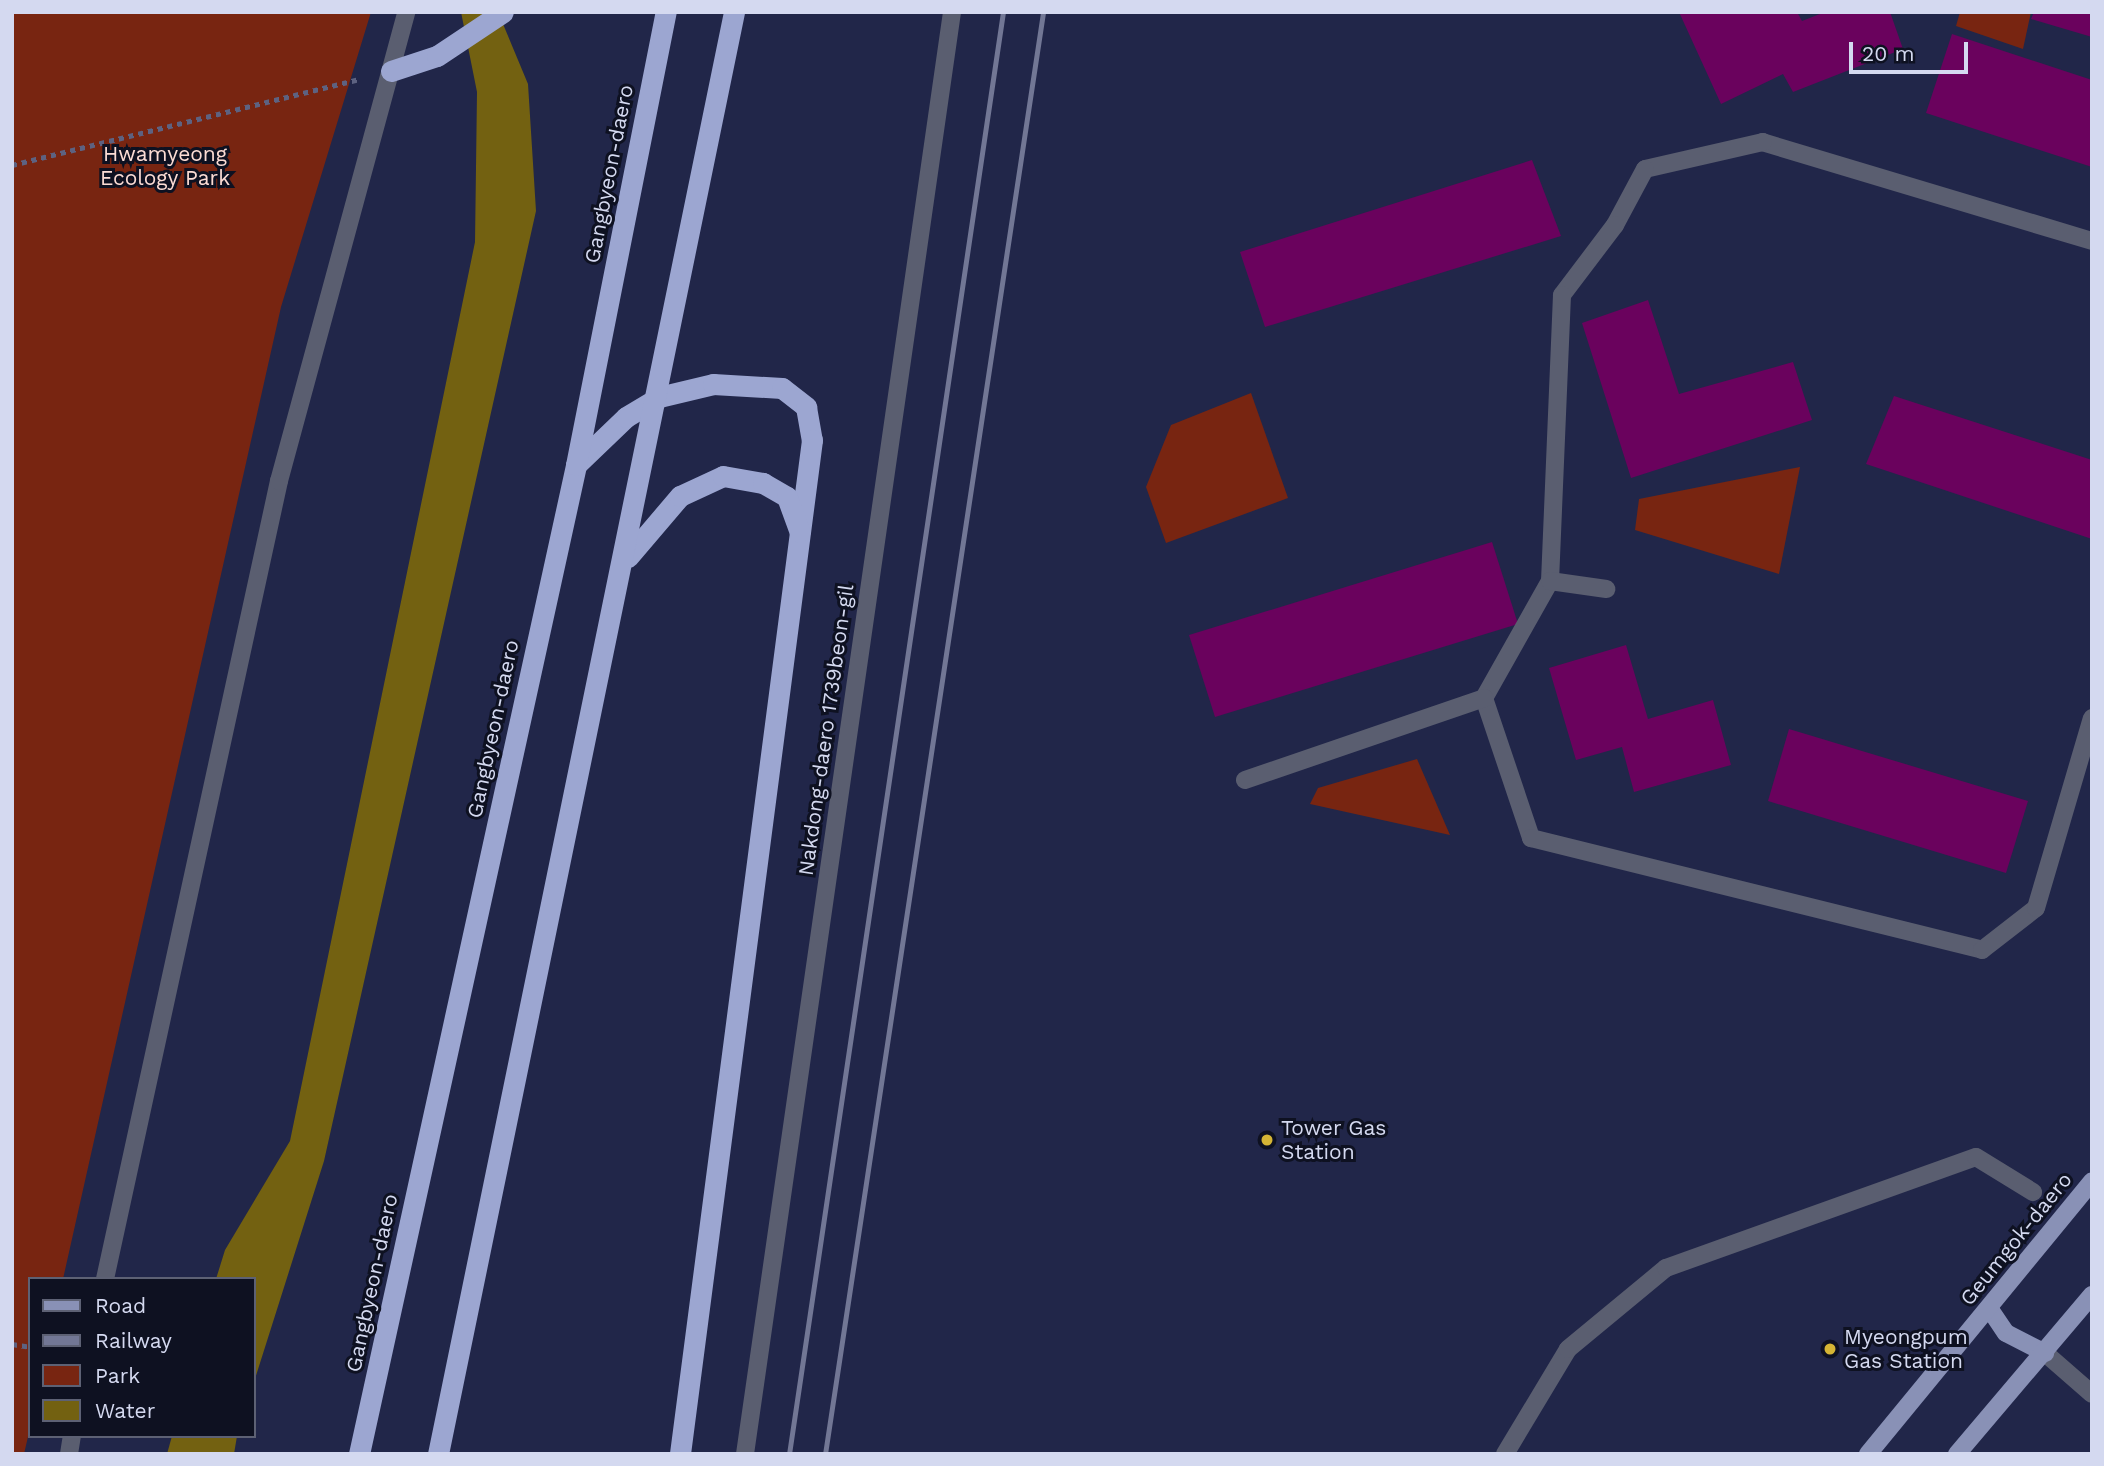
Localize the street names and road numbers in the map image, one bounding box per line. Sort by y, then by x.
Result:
street label: Gangbyeon-daero [579,83,639,265]
street label: Nakdong-daero 1739beon-gil [793,582,859,878]
street label: Gangbyeon-daero [462,638,524,820]
street label: Geumgok-daero [1955,1168,2077,1310]
street label: Gangbyeon-daero [341,1192,403,1374]

